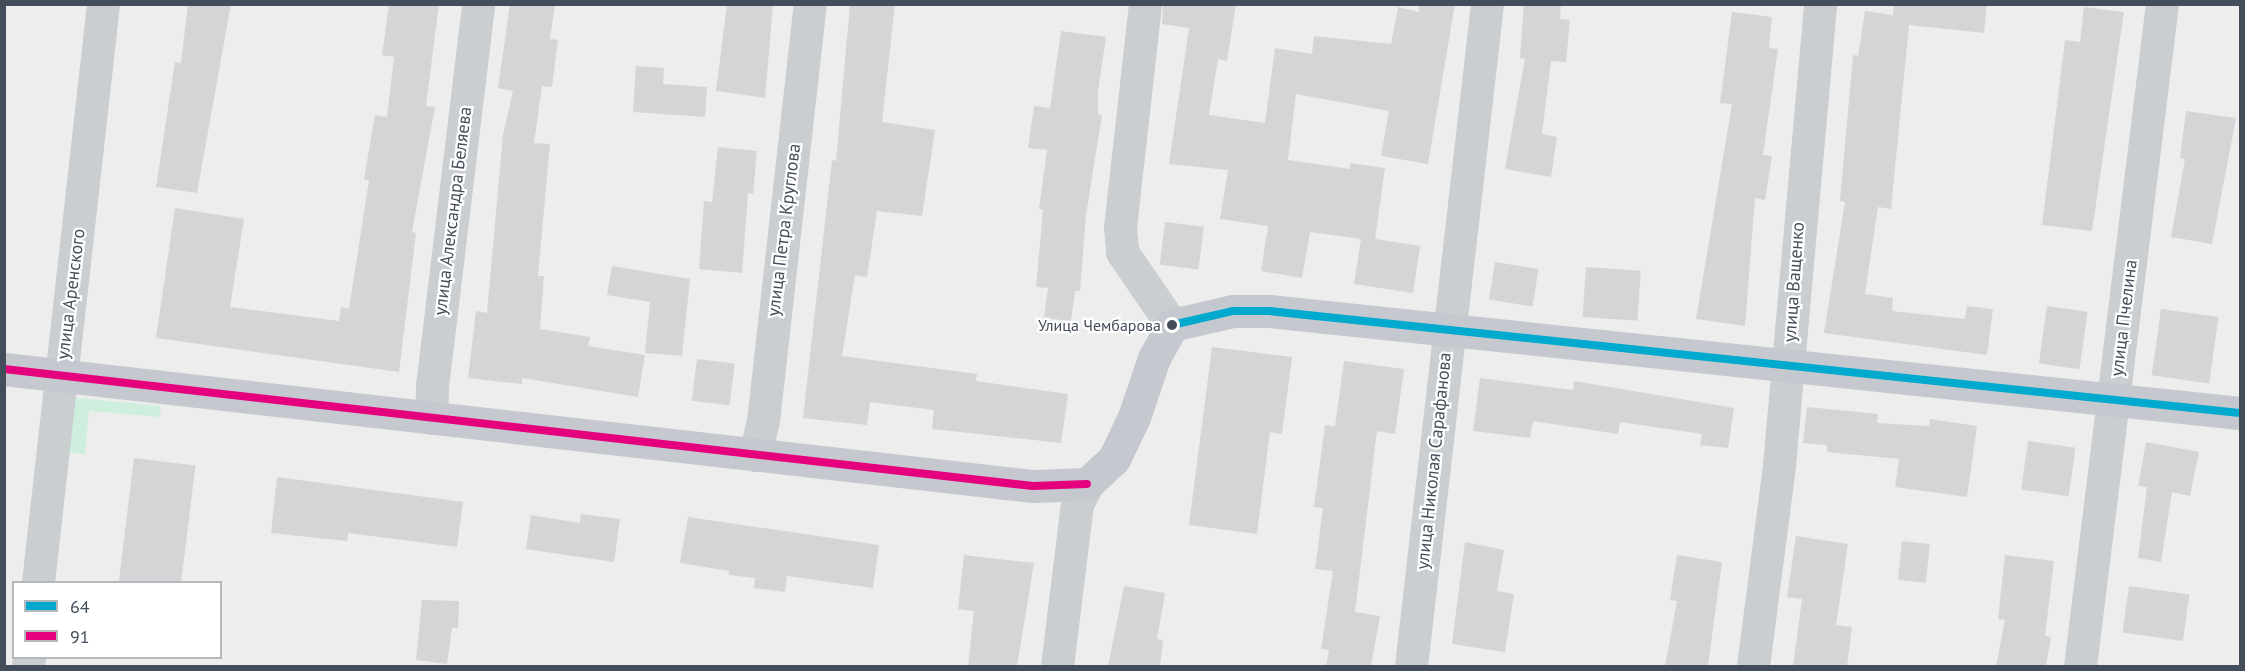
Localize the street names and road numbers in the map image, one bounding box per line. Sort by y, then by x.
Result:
street label: улица Александра Беляева [429,105,477,317]
street label: улица Петра Круглова [763,142,805,318]
street label: улица Ващенко [1779,221,1809,343]
street label: улица Аренского [52,227,90,361]
street label: улица Пчелина [2106,258,2142,378]
street label: улица Николая Сарафанова [1412,351,1456,571]

